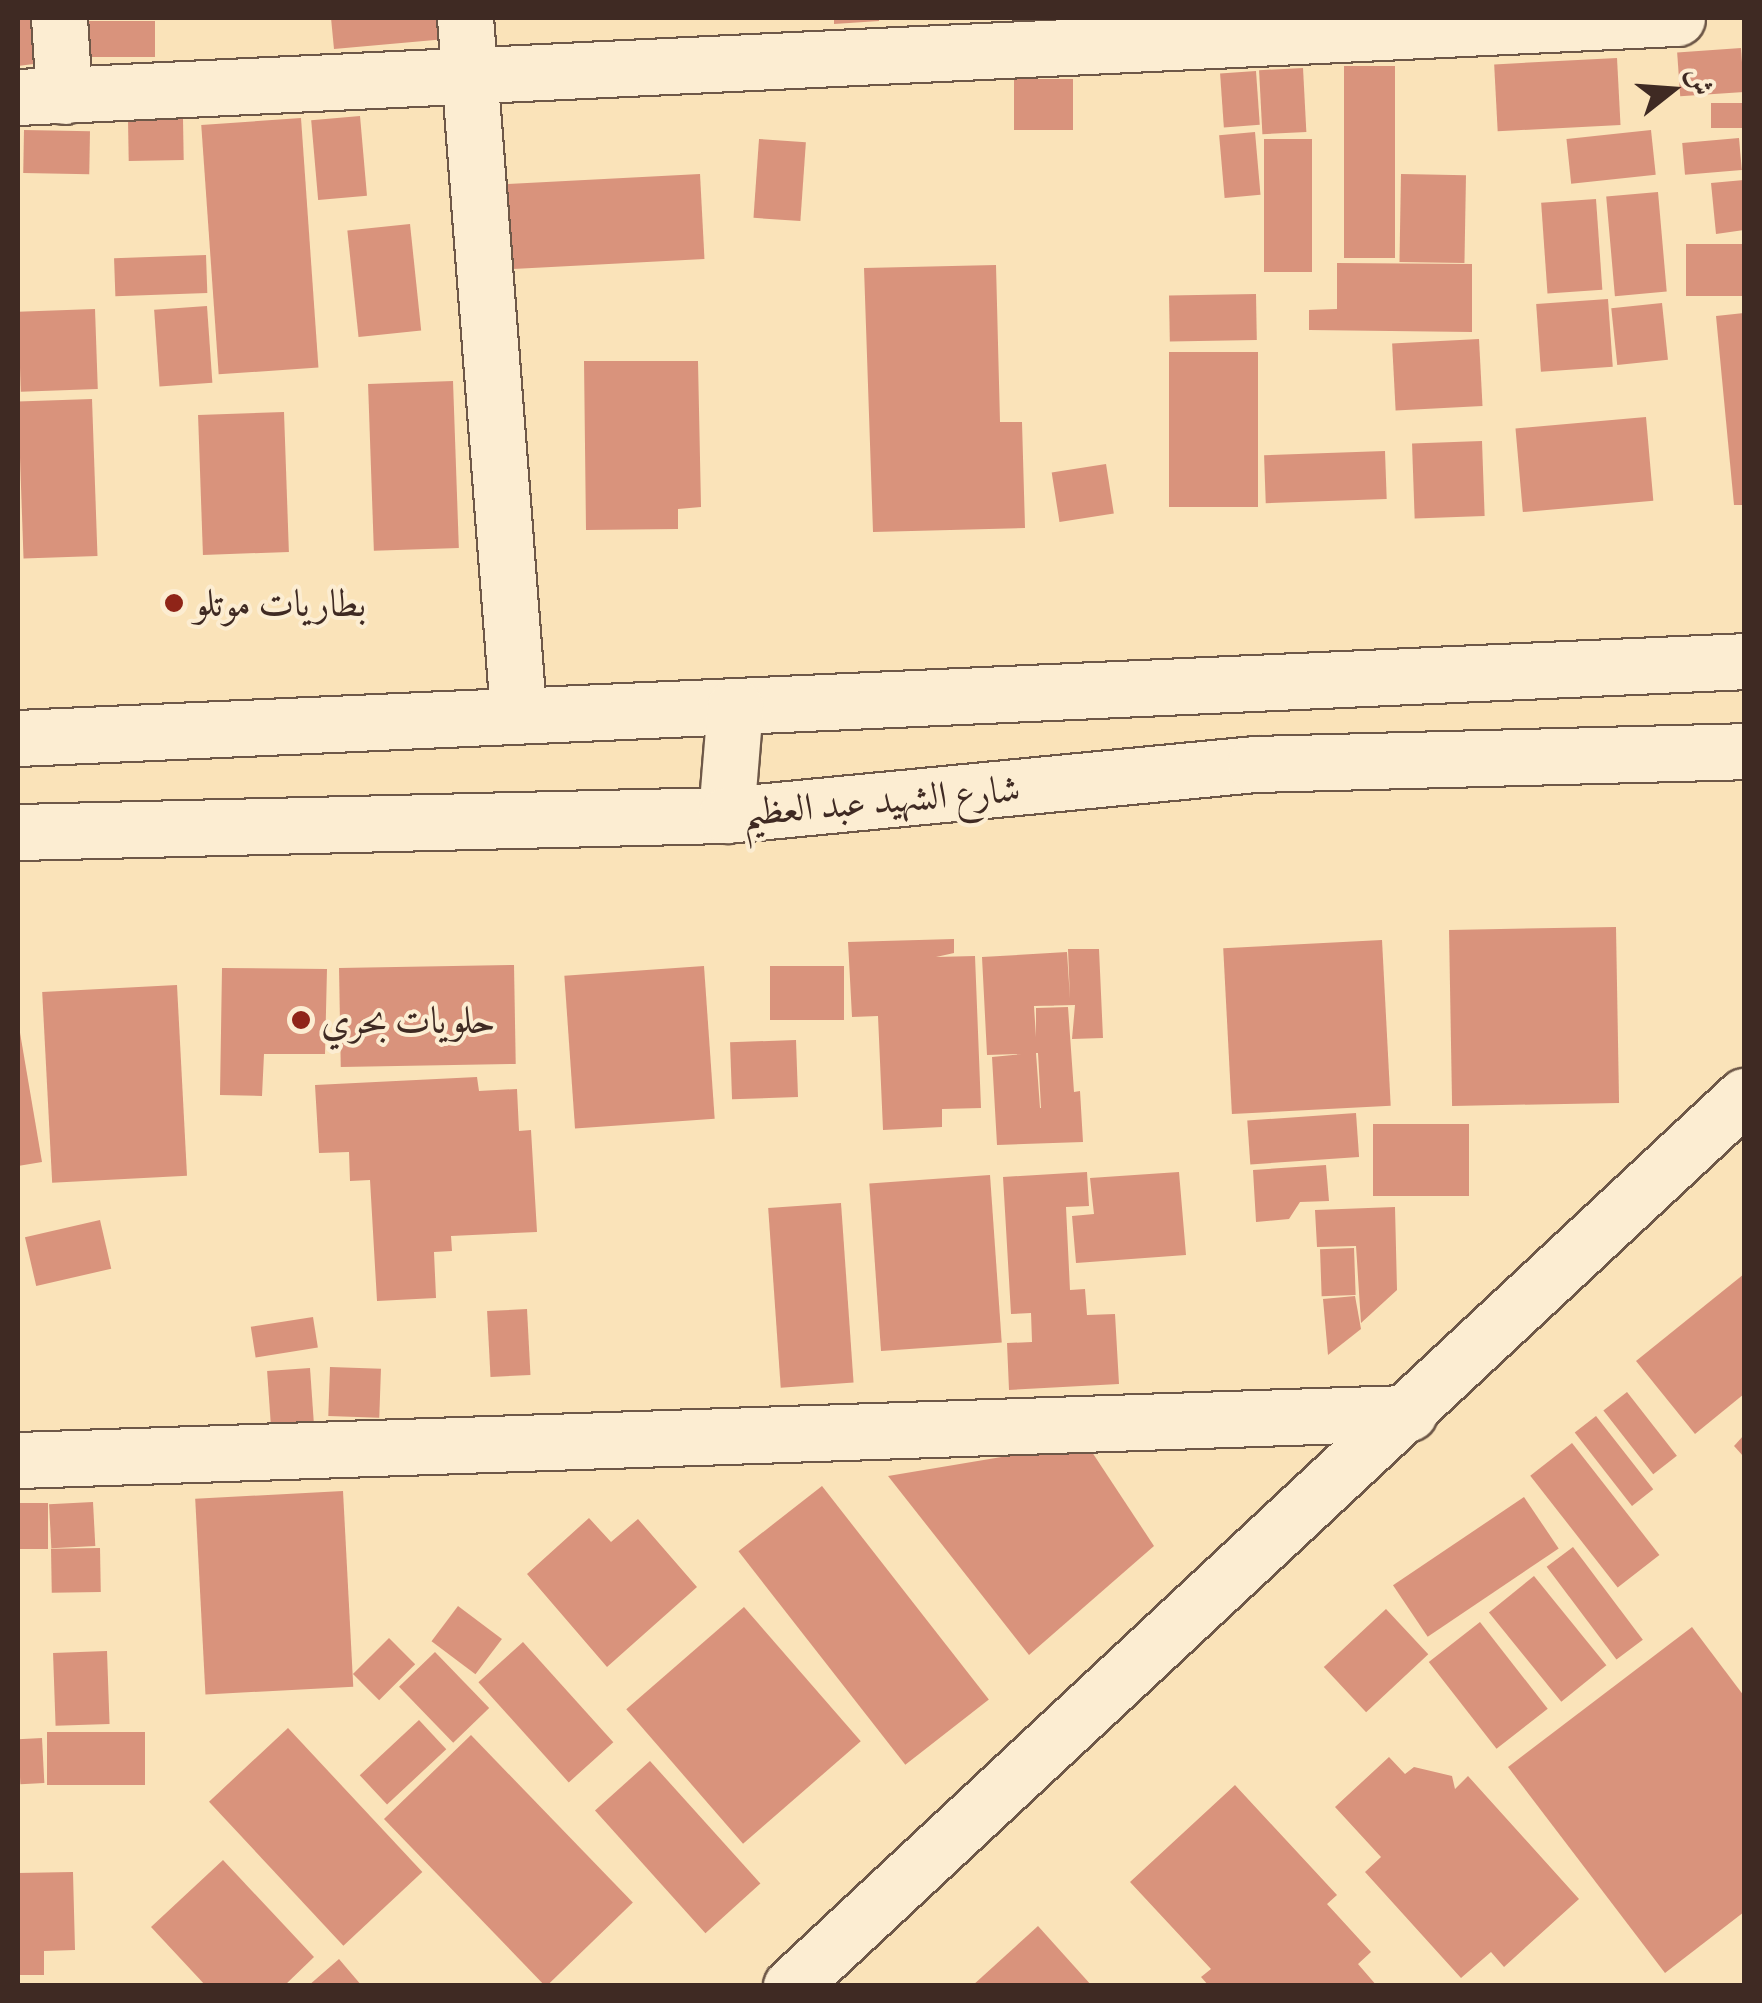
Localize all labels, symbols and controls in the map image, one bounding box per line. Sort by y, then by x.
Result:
north arrow [1622,40,1722,140]
text: ش [1679,63,1722,100]
place label: بطاريات موتلو [194,580,366,626]
marker: بطاريات موتلو [163,592,185,614]
street label: شارع الشهيد عبد العظيم [740,765,1022,835]
place label: حلويات بحري [321,997,496,1043]
marker: حلويات بحري [290,1009,312,1031]

